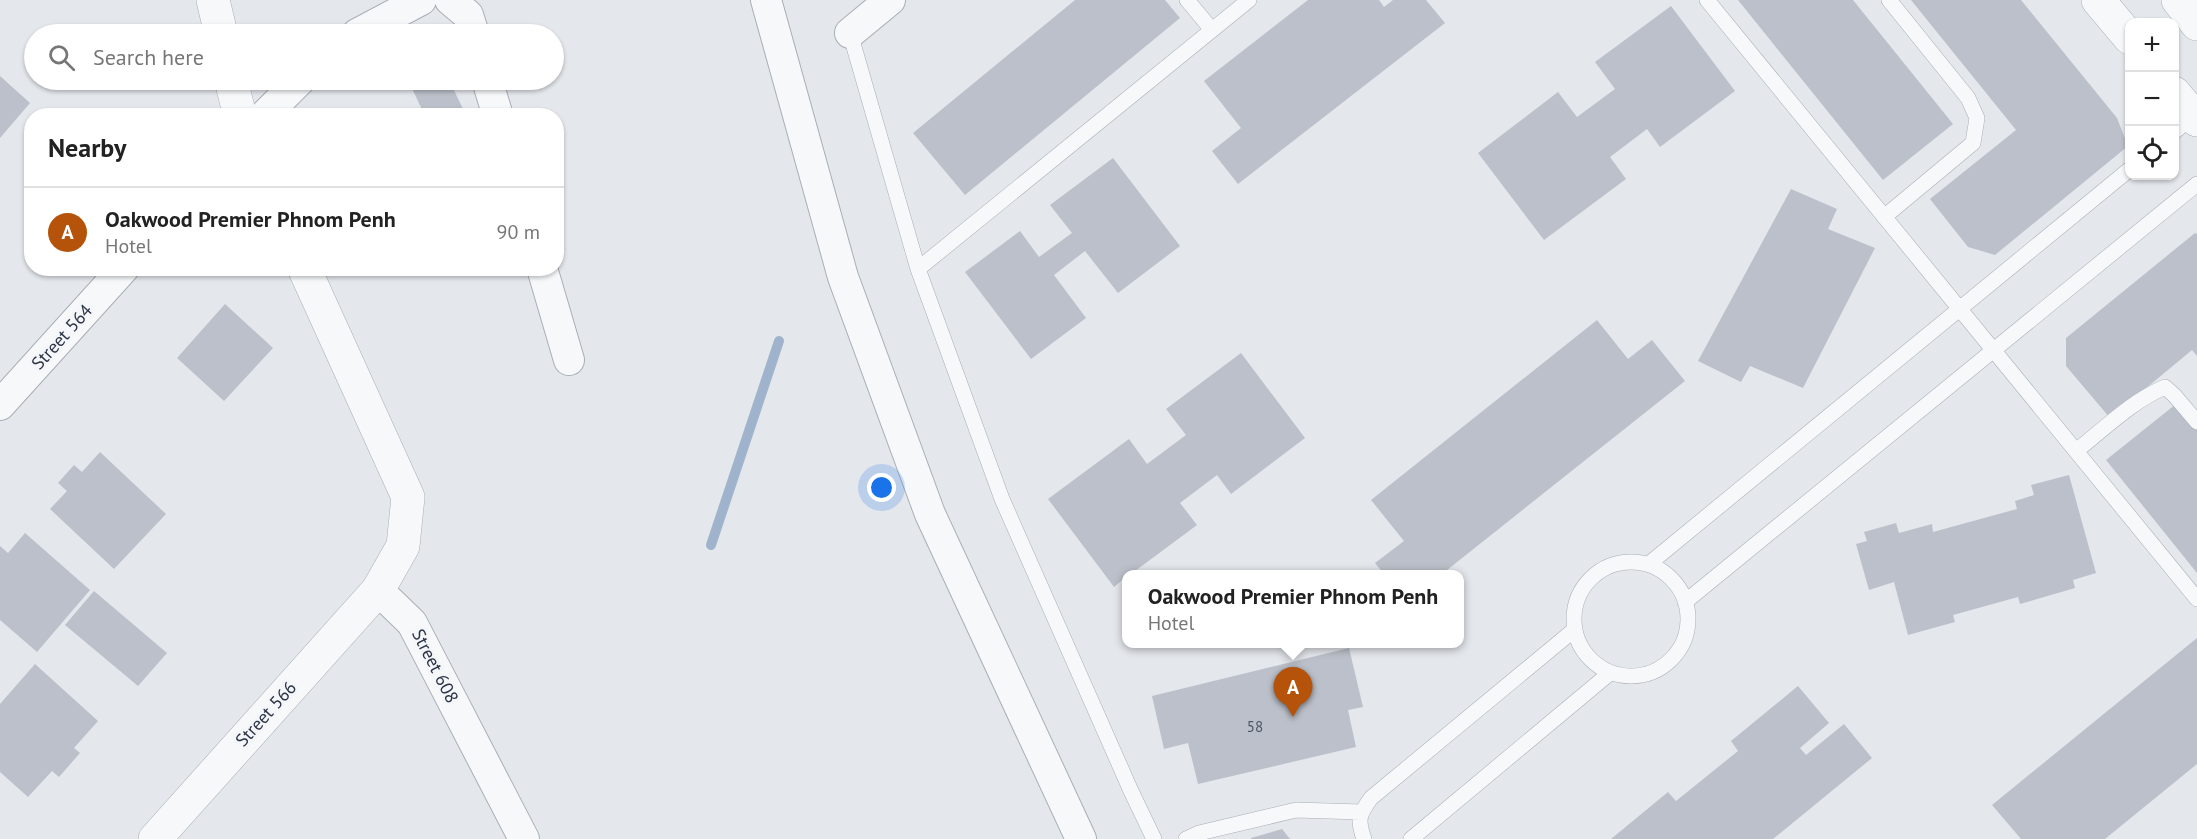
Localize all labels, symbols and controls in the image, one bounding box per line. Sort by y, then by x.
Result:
map controls [2125,18,2179,180]
button: + [2125,18,2179,72]
search box [24,24,564,90]
icon: search [45,41,78,74]
text: Search here [93,43,204,71]
button: − [2125,72,2179,126]
button: locate [2125,126,2179,180]
text: Nearby [48,131,126,164]
text: Oakwood Premier Phnom Penh [105,205,396,233]
text: A [61,219,74,245]
text: 90 m [497,219,540,245]
text: Hotel [105,233,152,259]
street label: Street 564 [26,299,97,374]
your location [867,473,896,502]
popup [1122,570,1464,648]
text: Oakwood Premier Phnom Penh [1148,582,1438,610]
text: Hotel [1148,610,1194,636]
street label: Street 608 [407,625,464,707]
pin: A [1274,668,1312,717]
street label: Street 566 [230,676,301,751]
house number: 58 [1247,717,1263,736]

